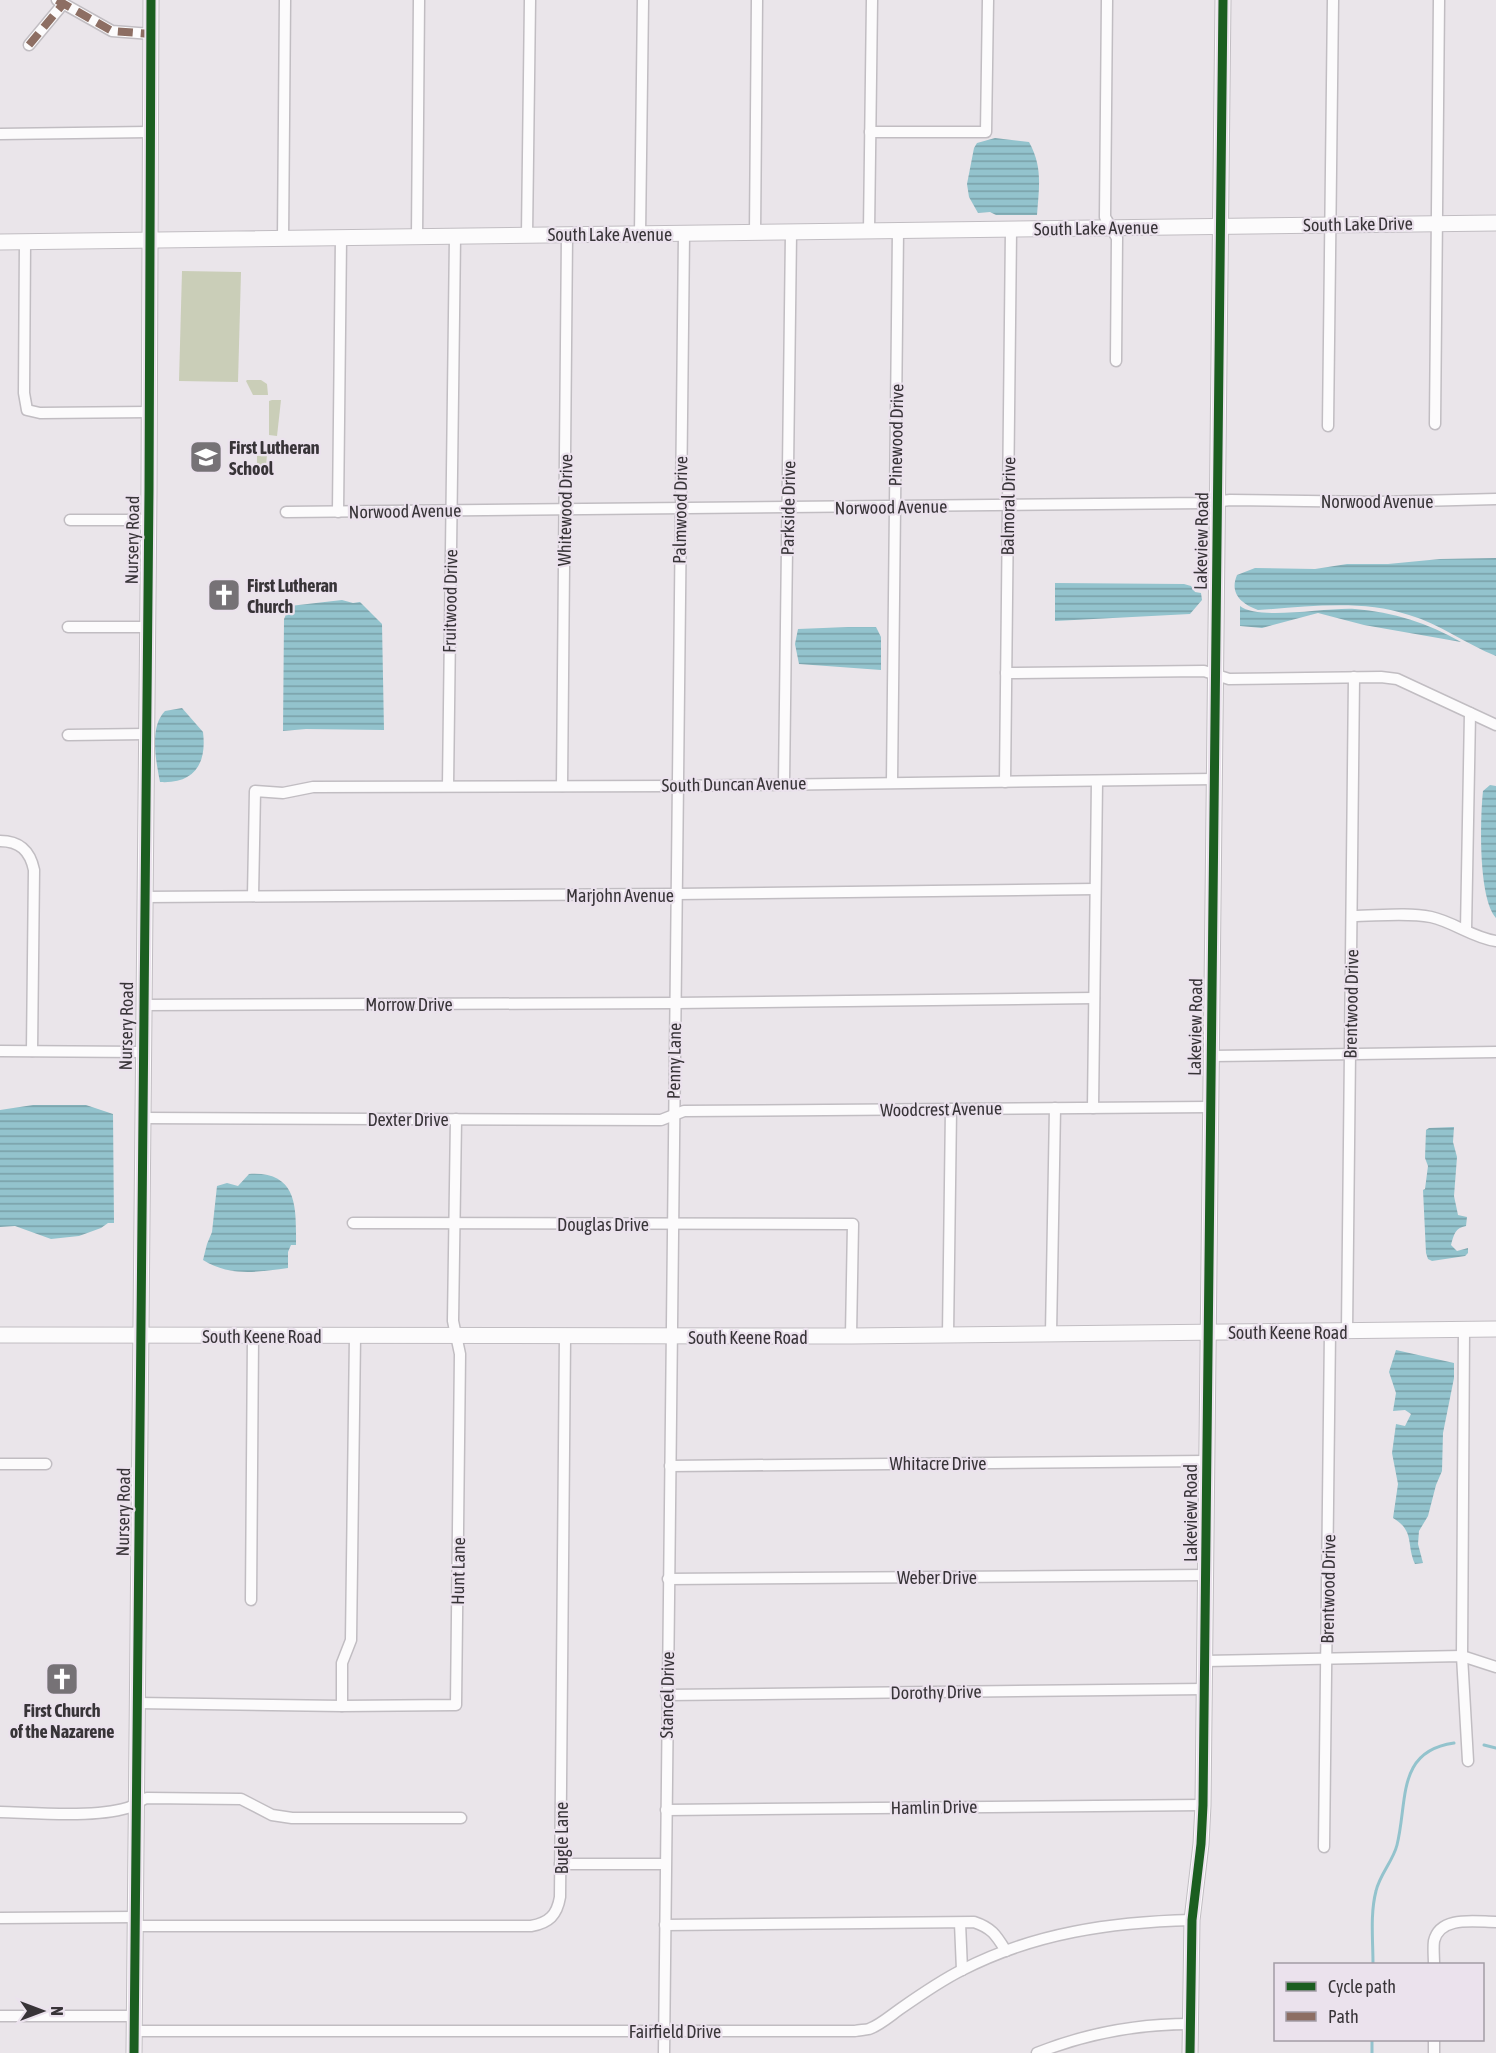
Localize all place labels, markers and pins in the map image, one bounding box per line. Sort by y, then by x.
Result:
place label: First Lutheran School [229,437,320,479]
school or university icon: First Lutheran School [188,439,224,475]
place label: First Lutheran Church [247,575,338,617]
church icon: First Lutheran Church [206,577,242,613]
church icon: First Church of the Nazarene [44,1661,80,1697]
place label: First Church of the Nazarene [10,1700,114,1742]

